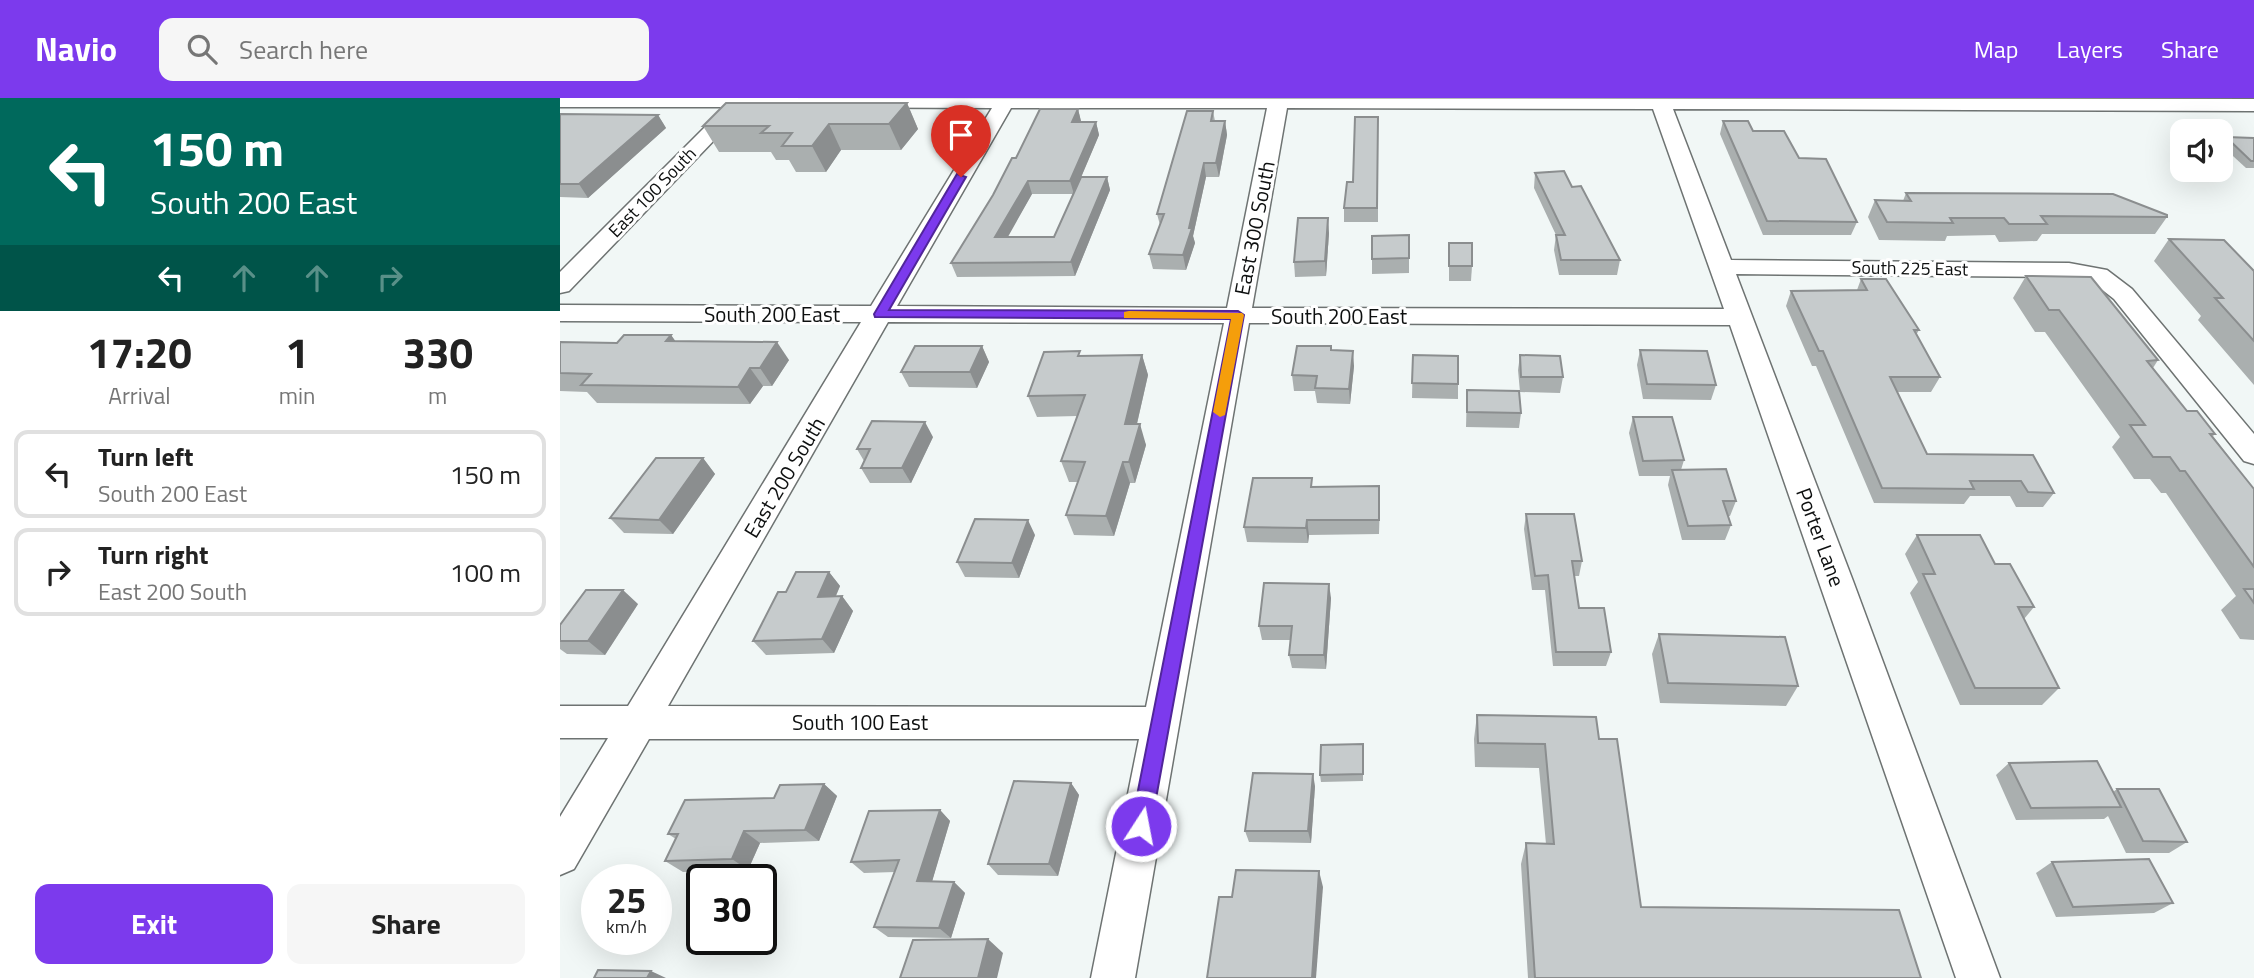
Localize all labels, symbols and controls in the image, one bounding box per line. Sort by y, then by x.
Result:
search box [159,18,649,81]
text: Navio [35,24,117,74]
icon: search [183,30,221,68]
text: Search here [239,30,368,69]
text: Map [1974,31,2019,67]
text: Layers [2057,31,2123,67]
text: Share [2161,31,2219,67]
pin [931,105,991,177]
text: 150 m [150,110,284,185]
icon: arrive [942,116,980,154]
map controls [2170,119,2233,182]
button: sound [2170,119,2233,182]
icon: left [35,126,126,217]
street label: East 100 South [602,141,702,243]
street label: East 300 South [1225,158,1283,298]
text: South 200 East [150,178,357,226]
street label: South 225 East [1851,253,1969,283]
icon: left [152,259,190,297]
icon: ahead [225,259,263,297]
icon: ahead [298,259,336,297]
icon: right [371,259,409,297]
street label: South 200 East [704,298,841,330]
street label: South 200 East [1271,300,1408,332]
text: 17:20 [87,320,192,384]
text: 1 [285,320,309,384]
text: 330 [402,320,473,384]
text: Arrival [108,378,171,413]
text: min [279,378,315,413]
text: m [428,378,447,413]
street label: East 200 South [735,410,833,544]
text: Turn left [98,437,193,476]
icon: left [39,455,77,493]
text: 150 m [450,455,521,494]
text: South 200 East [98,476,247,511]
street label: Porter Lane [1788,483,1854,591]
text: Turn right [98,535,209,574]
icon: right [39,553,77,591]
text: 100 m [450,553,521,592]
text: East 200 South [98,574,247,609]
street label: South 100 East [792,706,929,738]
position arrow [1104,789,1178,863]
speed limit sign: 30 [686,864,777,955]
text: 25 [607,873,646,927]
button: Exit [35,884,273,964]
button: Share [287,884,525,964]
text: km/h [606,913,647,940]

